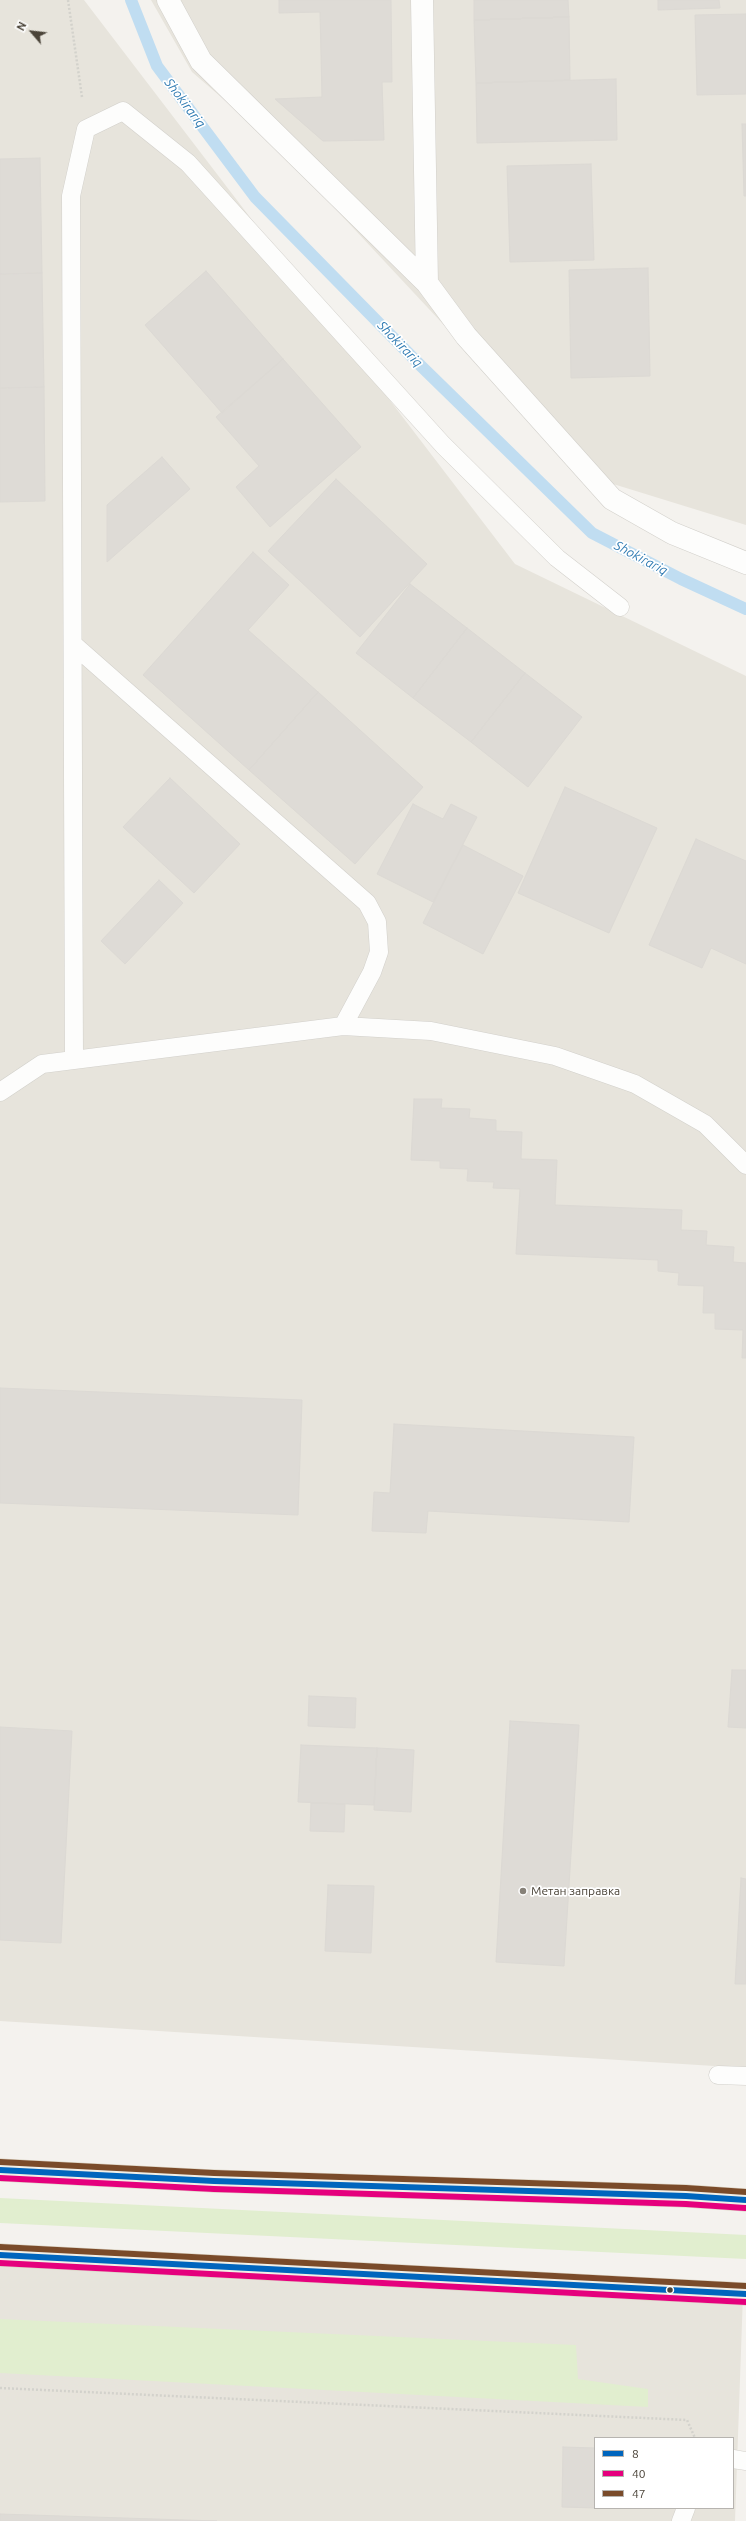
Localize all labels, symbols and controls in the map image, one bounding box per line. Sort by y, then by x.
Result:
north arrow [12,12,52,52]
text: N [14,20,29,33]
water label: Shokirariq [161,75,209,131]
water label: Shokirariq [374,318,426,370]
water label: Shokirariq [612,537,670,579]
place label: Метан заправка [531,1884,620,1898]
marker: Метан заправка [518,1886,528,1896]
unlabelled marker [665,2285,675,2295]
legend [594,2437,734,2509]
text: 8 [632,2447,639,2460]
text: 40 [632,2467,646,2480]
text: 47 [632,2487,646,2500]

